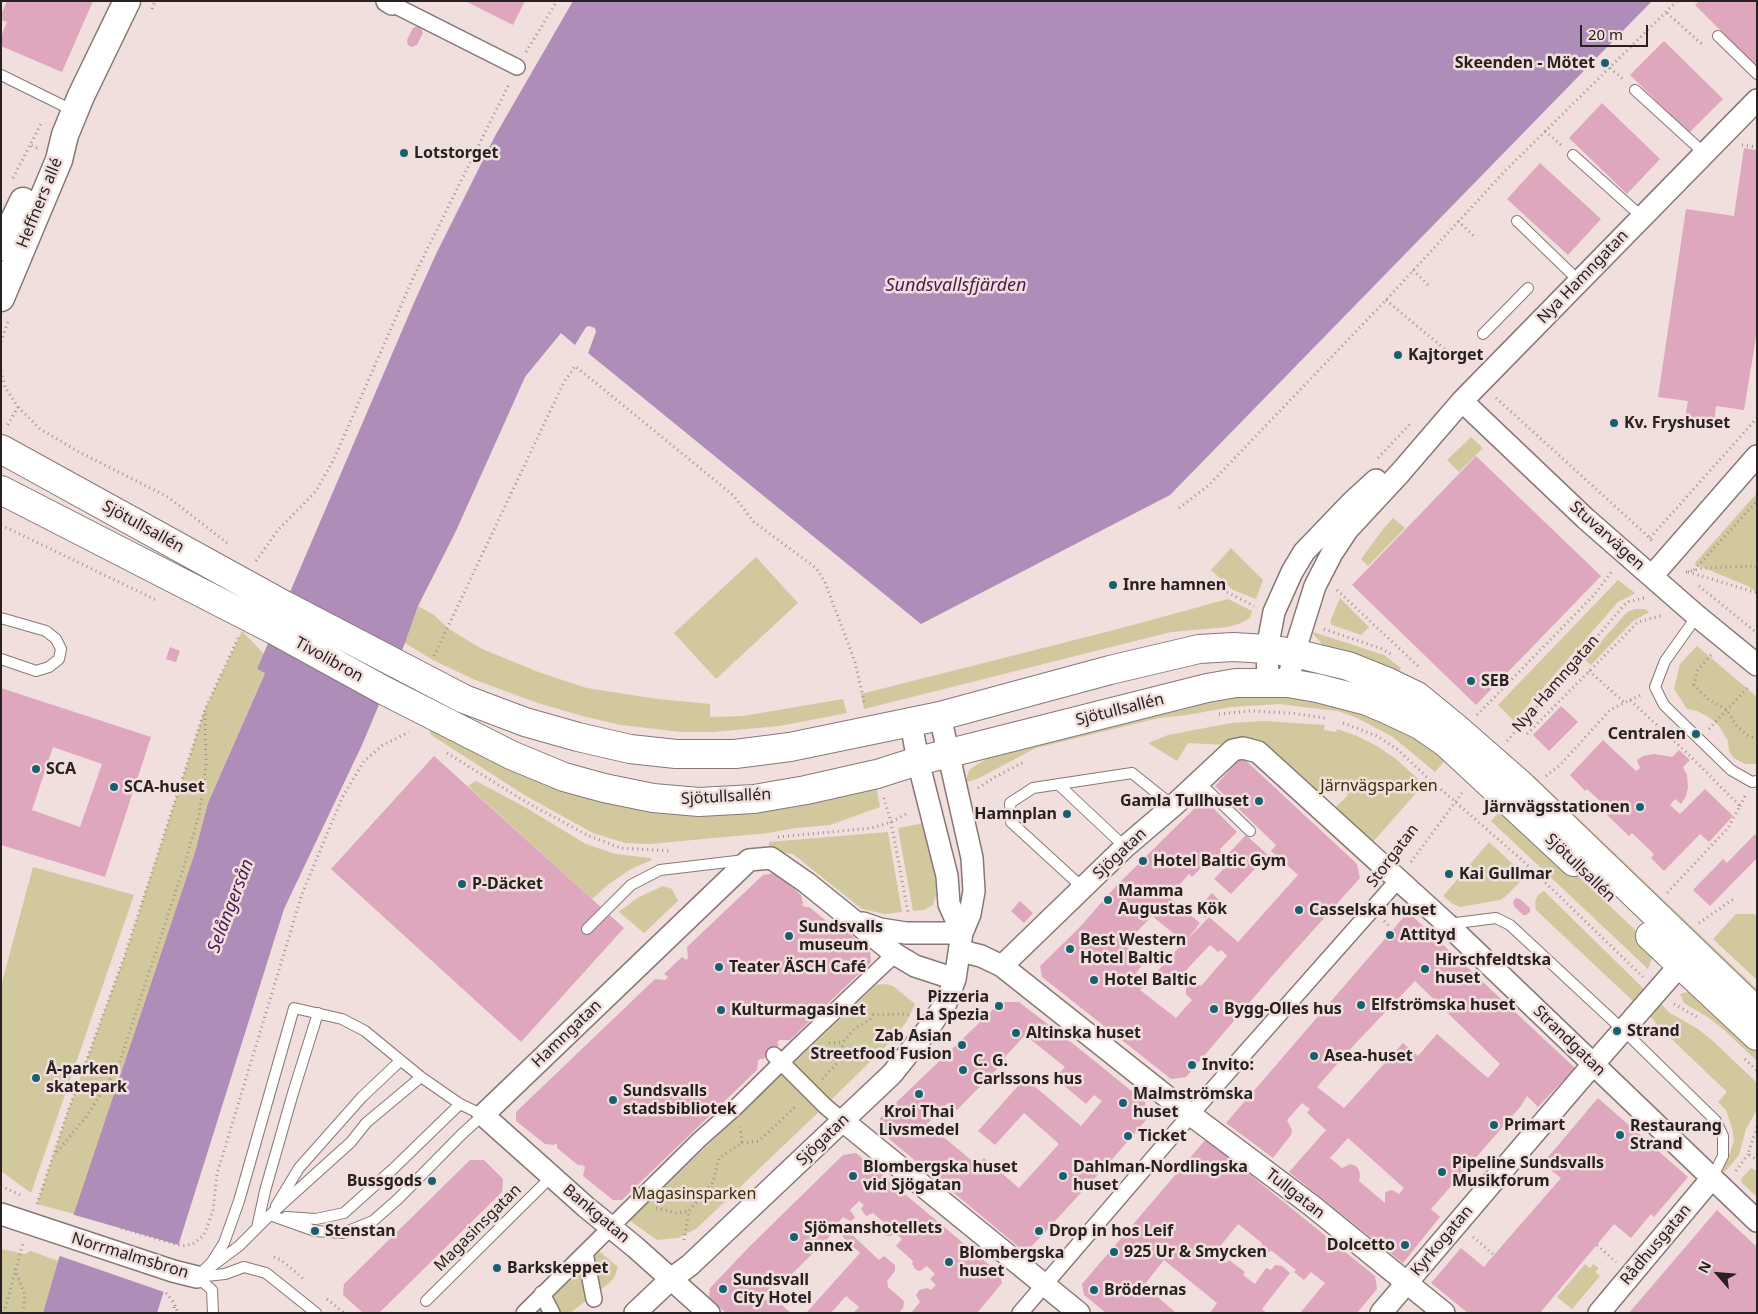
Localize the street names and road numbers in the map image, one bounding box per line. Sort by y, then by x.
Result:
street label: Heffners allé [13,155,67,251]
street label: Nya Hamngatan [1534,226,1632,328]
street label: Sjötullsallén [99,497,187,557]
street label: Stuvarvägen [1566,497,1648,575]
street label: Nya Hamngatan [1509,631,1603,737]
street label: Tivolibron [292,633,366,687]
street label: Sjötullsallén [1074,690,1166,730]
street label: Sjötullsallén [680,785,772,809]
street label: Storgatan [1363,821,1423,891]
street label: Sjögatan [1089,824,1151,884]
street label: Sjötullsallén [1541,830,1619,906]
street label: Hamngatan [528,996,606,1072]
street label: Strandgatan [1529,1002,1609,1080]
street label: Sjögatan [793,1110,853,1170]
street label: Tullgatan [1262,1165,1328,1223]
street label: Magasinsgatan [431,1181,525,1275]
street label: Bankgatan [559,1181,633,1247]
street label: Rådhusgatan [1617,1201,1695,1289]
street label: Kyrkogatan [1407,1202,1477,1280]
street label: Norrmalmsbron [69,1229,191,1283]

